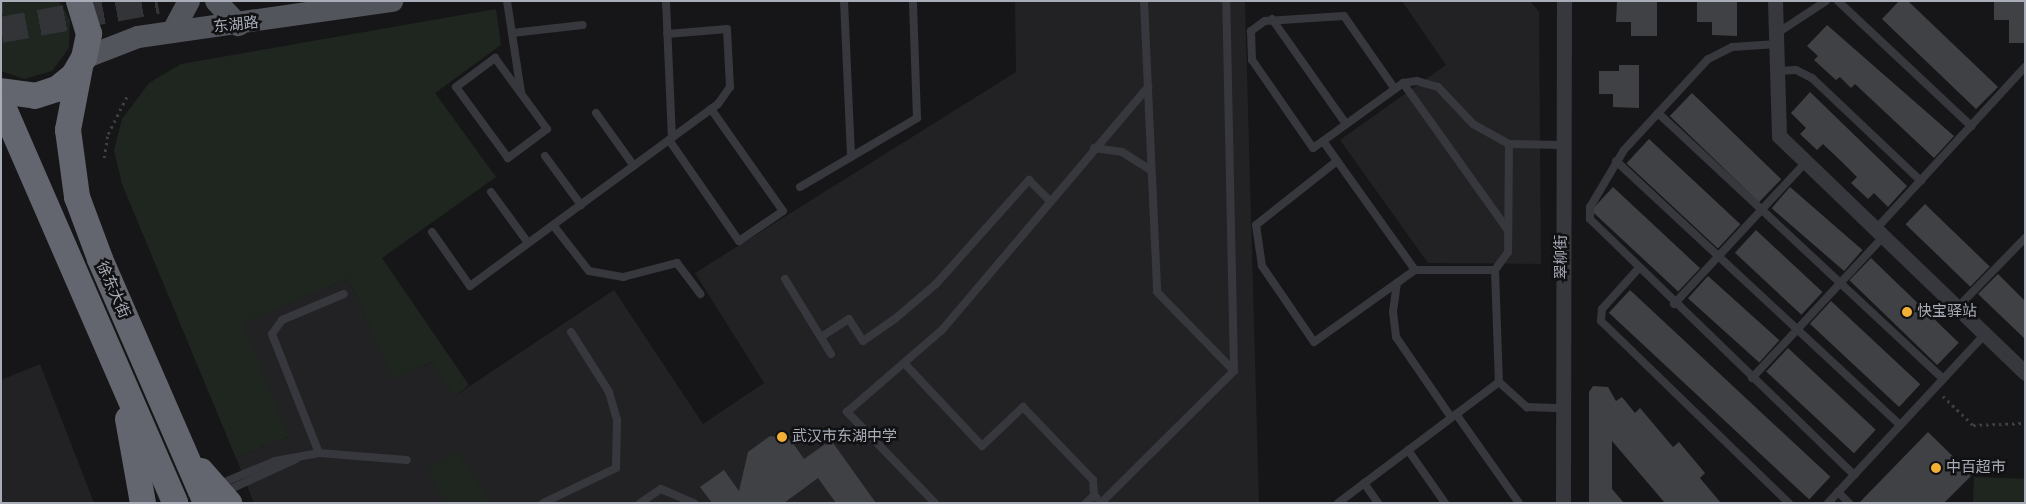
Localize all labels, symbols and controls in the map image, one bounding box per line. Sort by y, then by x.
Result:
street label: 东湖路 [213,14,259,36]
street label: 翠柳街 [1553,235,1571,279]
street label: 徐东大街 [93,259,133,321]
place label: 快宝驿站 [1917,303,1977,321]
marker: 快宝驿站 [1901,306,1913,318]
place label: 武汉市东湖中学 [792,428,897,446]
marker: 武汉市东湖中学 [776,431,788,443]
place label: 中百超市 [1946,459,2006,477]
marker: 中百超市 [1930,462,1942,474]

